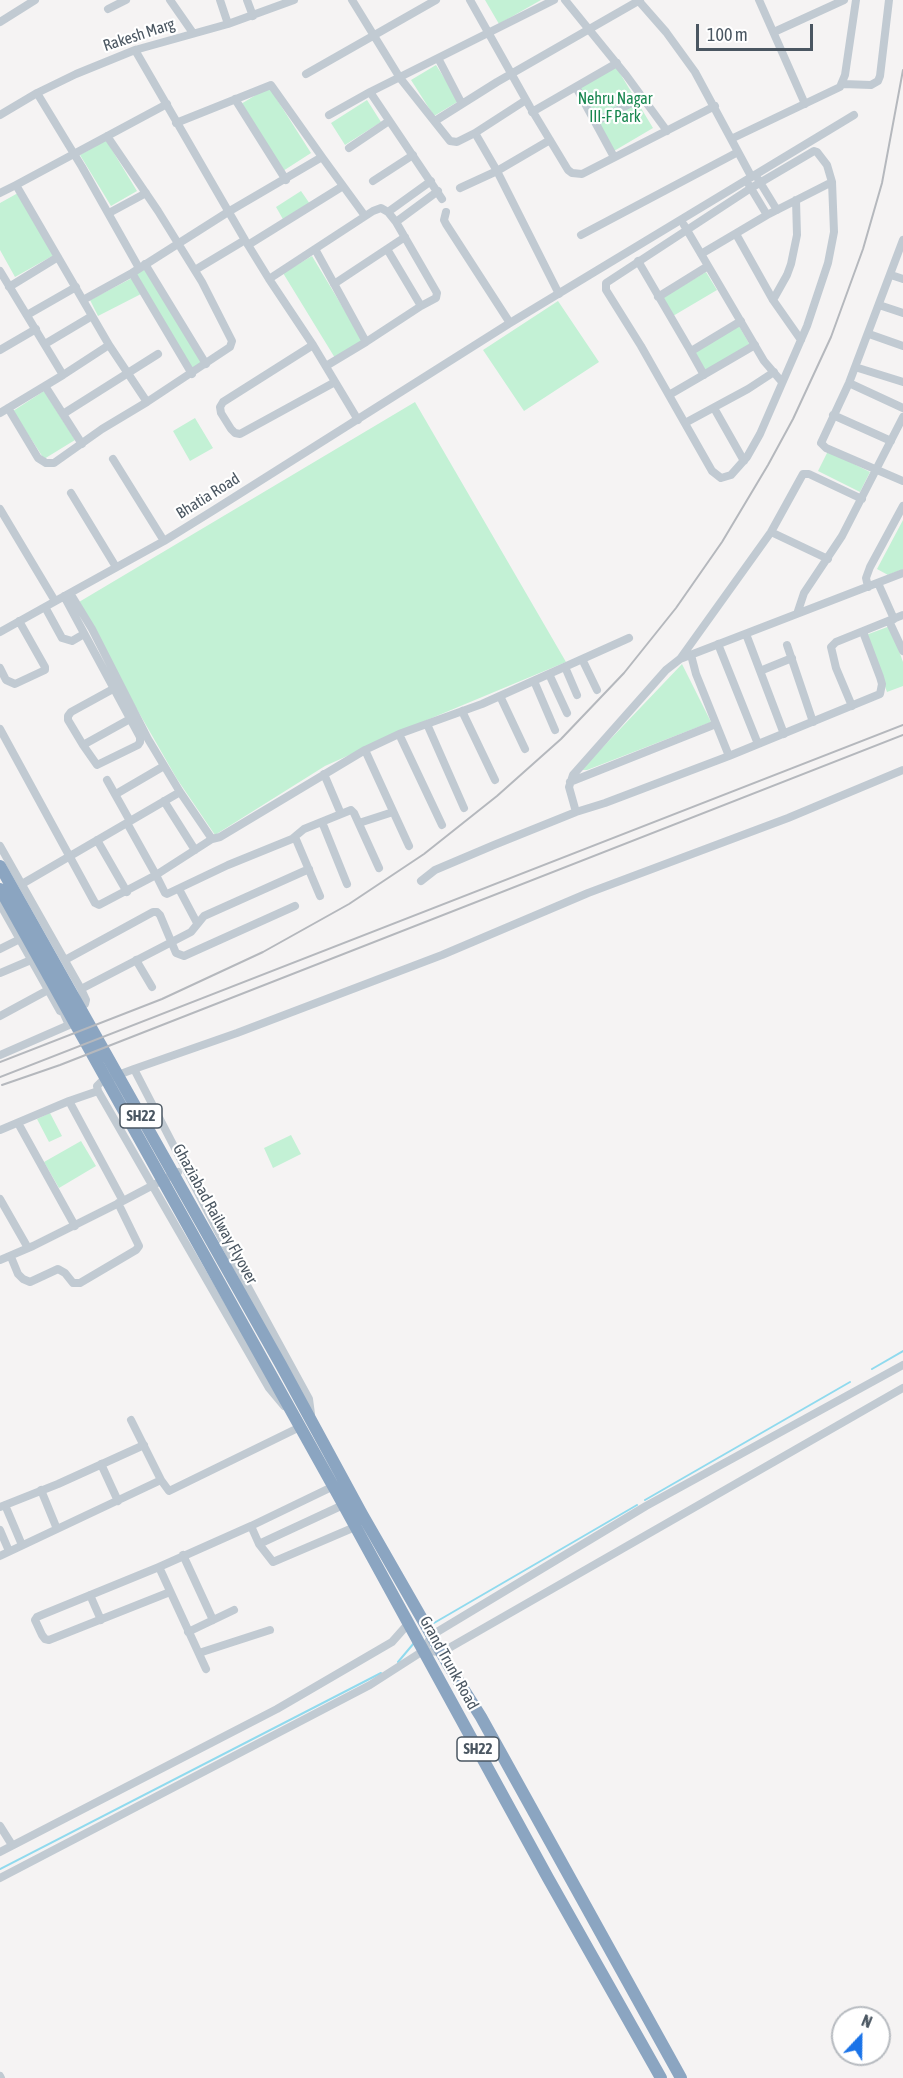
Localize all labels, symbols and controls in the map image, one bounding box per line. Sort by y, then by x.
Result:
scale bar [699,12,816,50]
street label: Rakesh Marg [101,14,177,56]
text: 100 m [707,24,748,45]
park label: Nehru Nagar III-F Park [578,89,652,127]
street label: Bhatia Road [173,469,243,523]
road number: SH22 [120,1104,162,1128]
street label: Ghaziabad Railway Flyover [169,1141,261,1287]
street label: Grand Trunk Road [415,1613,483,1713]
road number: SH22 [457,1737,499,1761]
north arrow [831,2006,891,2066]
text: N [859,2011,875,2031]

